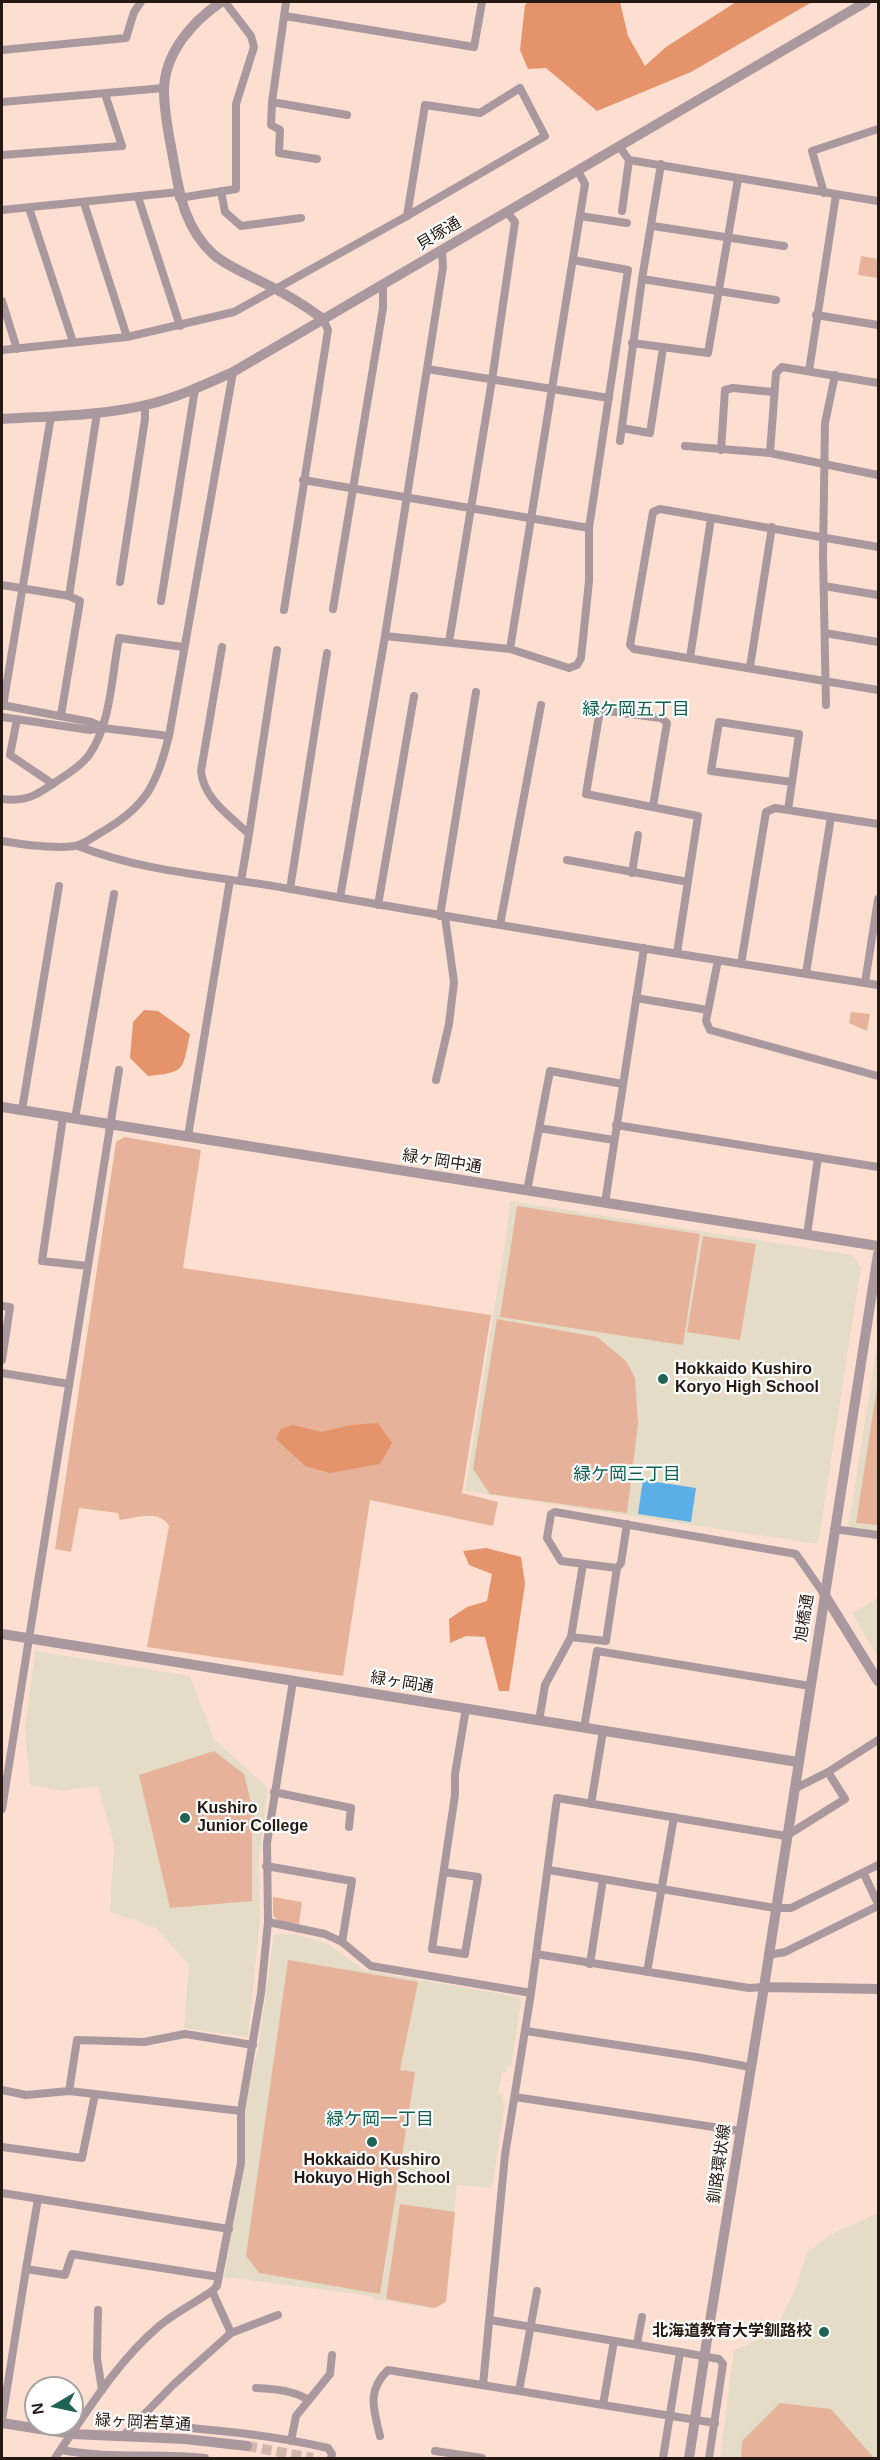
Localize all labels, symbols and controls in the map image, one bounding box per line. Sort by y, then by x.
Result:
street label: 貝塚通 [413,213,465,255]
district label: 緑ケ岡五丁目 [582,699,690,721]
street label: 緑ヶ岡中通 [401,1146,483,1178]
place label: Hokkaido Kushiro Koryo High School [675,1360,819,1398]
marker: Hokkaido Kushiro Koryo High School [656,1372,670,1386]
district label: 緑ケ岡三丁目 [573,1464,681,1486]
street label: 旭橋通 [792,1593,818,1643]
street label: 緑ヶ岡通 [369,1669,435,1697]
place label: Kushiro Junior College [197,1799,308,1837]
marker: Kushiro Junior College [178,1811,192,1825]
district label: 緑ケ岡一丁目 [326,2109,434,2131]
street label: 釧路環状線 [705,2123,735,2205]
marker: Hokkaido Kushiro Hokuyo High School [365,2135,379,2149]
place label: Hokkaido Kushiro Hokuyo High School [294,2151,450,2189]
place label: 北海道教育大学釧路校 [652,2322,812,2342]
marker: 北海道教育大学釧路校 [817,2325,831,2339]
north arrow [24,2376,84,2436]
text: N [28,2402,47,2416]
street label: 緑ヶ岡若草通 [95,2411,191,2435]

